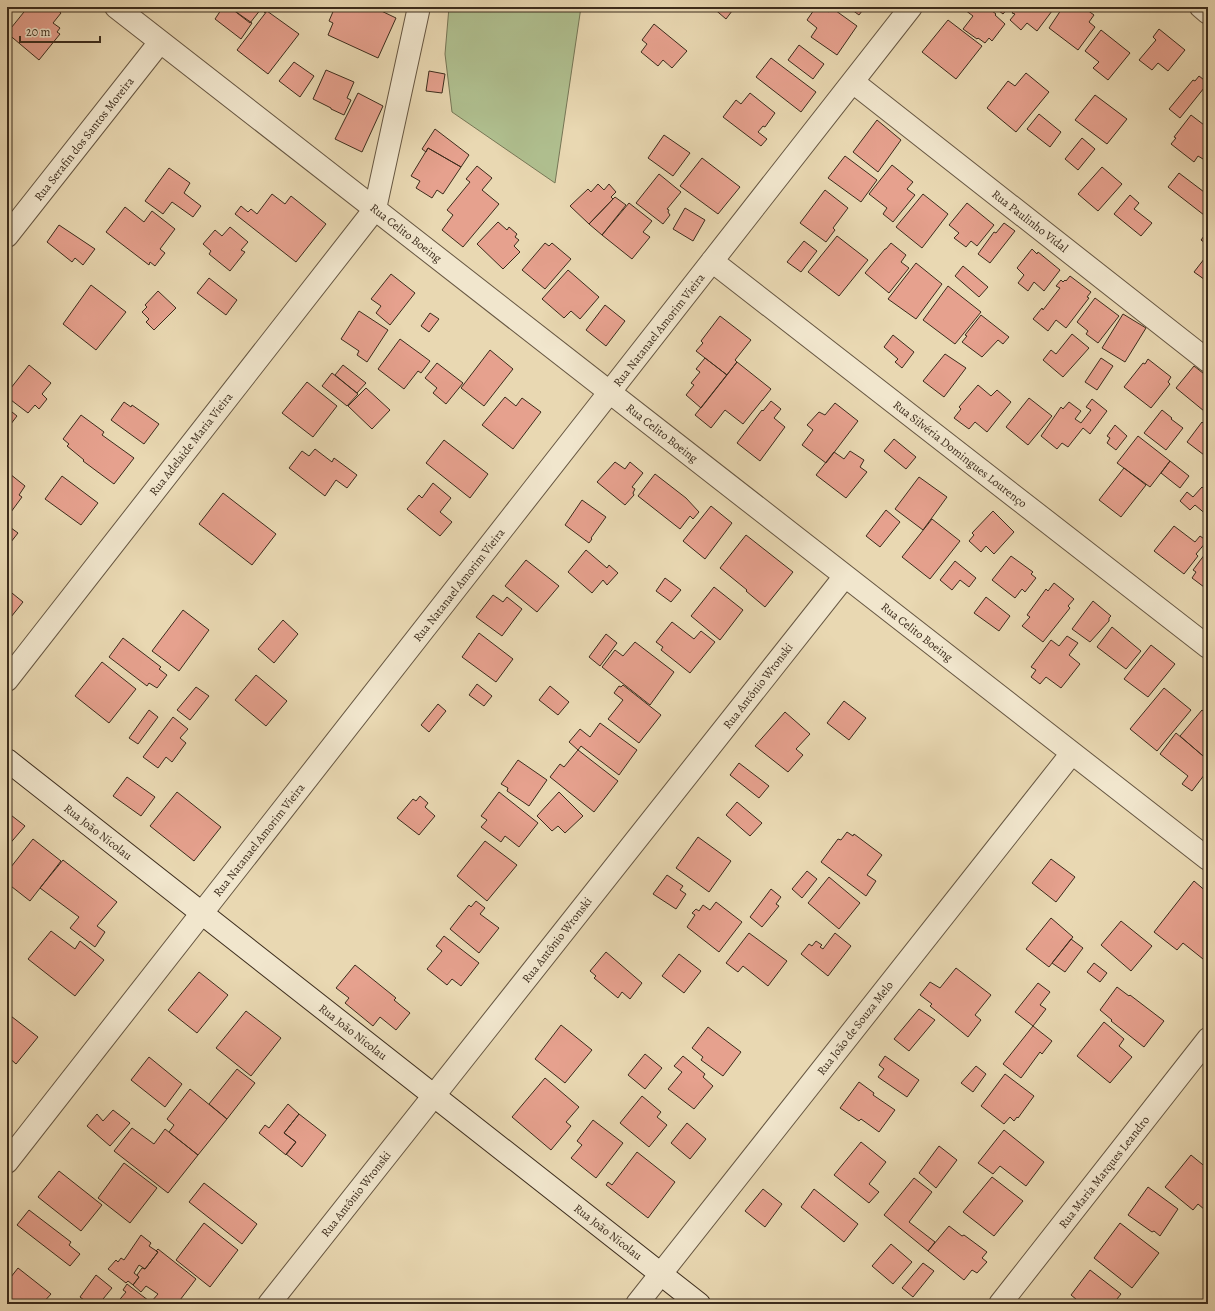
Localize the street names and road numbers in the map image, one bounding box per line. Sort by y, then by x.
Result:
street label: Rua Serafin dos Santos Moreira [31,73,138,204]
street label: Rua Paulinho Vidal [989,186,1072,256]
street label: Rua Celito Boeing [367,200,445,266]
street label: Rua Natanael Amorim Vieira [610,270,709,390]
street label: Rua Adelaide Maria Vieira [146,389,237,499]
street label: Rua Silvéria Domingues Lourenço [890,397,1030,511]
street label: Rua Celito Boeing [623,400,701,466]
street label: Rua Natanael Amorim Vieira [410,525,509,645]
street label: Rua Celito Boeing [878,599,956,665]
street label: Rua Antônio Wronski [719,640,797,732]
street label: Rua Natanael Amorim Vieira [210,780,309,900]
street label: Rua João Nicolau [61,800,136,864]
street label: Rua Antônio Wronski [518,894,596,986]
street label: Rua João de Souza Melo [813,978,897,1078]
street label: Rua João Nicolau [316,1000,391,1064]
street label: Rua Maria Marques Leandro [1055,1112,1153,1232]
street label: Rua Antônio Wronski [317,1148,395,1240]
street label: Rua João Nicolau [571,1200,646,1264]

